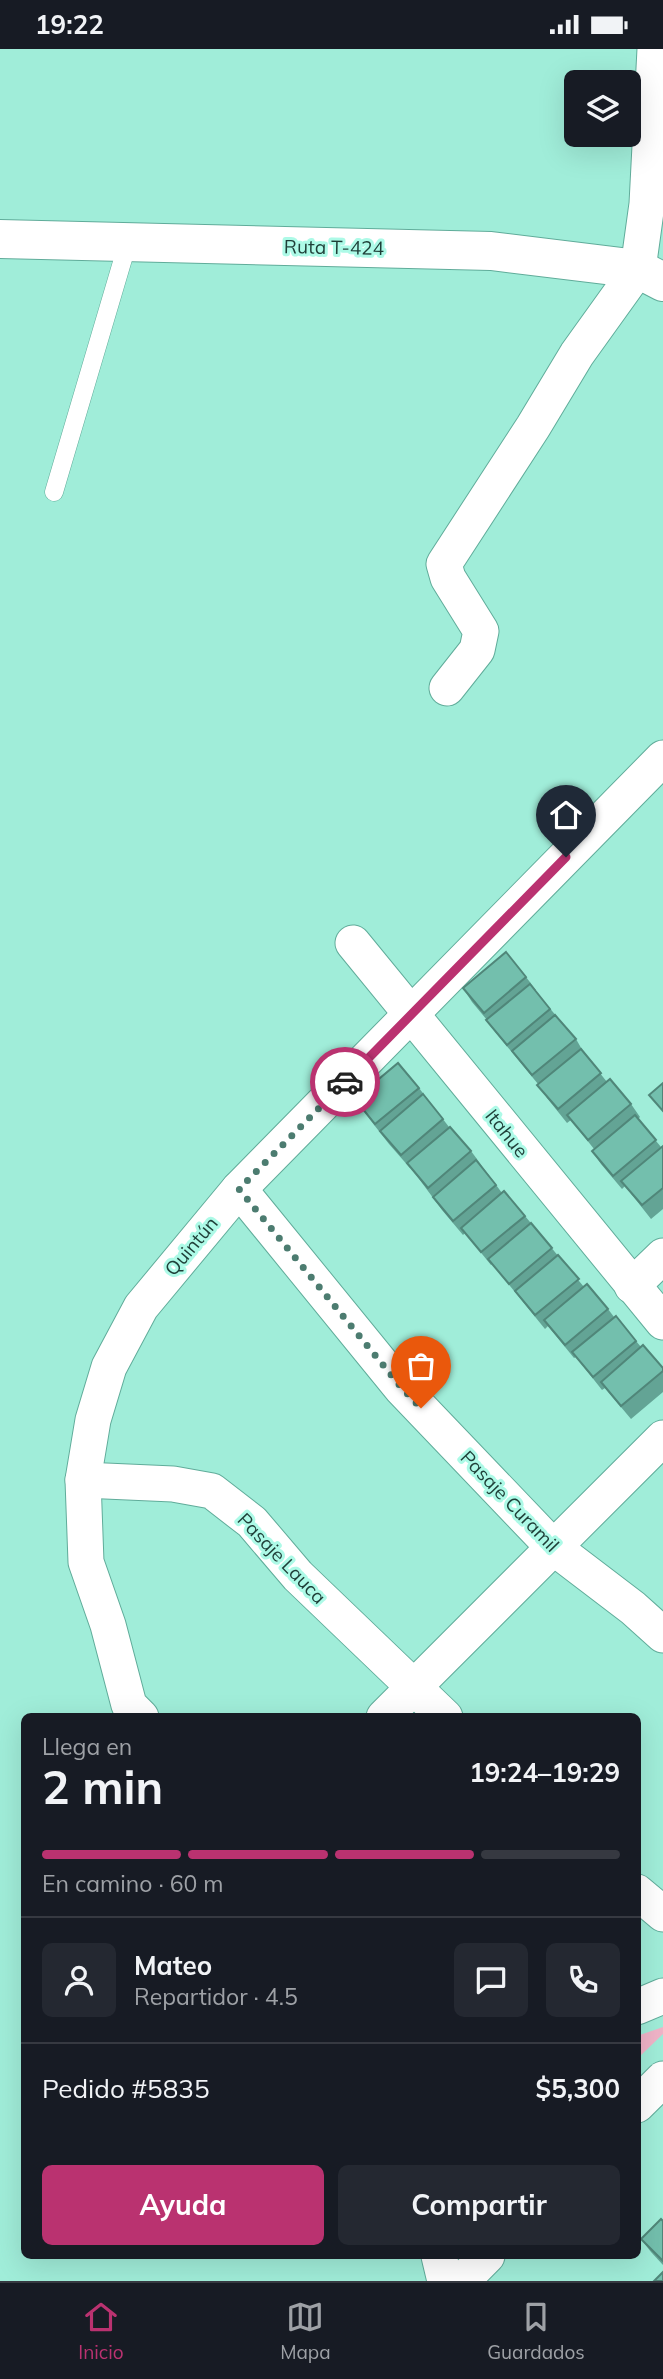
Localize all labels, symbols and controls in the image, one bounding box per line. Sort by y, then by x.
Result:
text: 19:22 [35,8,104,41]
map controls [564,70,641,147]
button: layers [564,70,641,147]
street label: Ruta T-424 [284,234,384,260]
pin [536,785,596,857]
icon: home [547,796,585,834]
courier [310,1047,380,1117]
icon: car [326,1063,364,1101]
street label: Itahue [480,1104,534,1162]
street label: Quintún [159,1211,223,1281]
pin [391,1336,451,1408]
icon: bag [402,1347,440,1385]
street label: Pasaje Curamil [456,1445,564,1557]
street label: Pasaje Lauca [233,1507,331,1609]
text: Llega en [42,1732,132,1761]
text: 19:24–19:29 [469,1756,620,1789]
text: 2 min [42,1758,163,1816]
text: En camino · 60 m [42,1869,224,1898]
button: person [42,1943,116,2017]
button: chat [454,1943,528,2017]
button: phone [546,1943,620,2017]
text: Mateo [134,1949,212,1982]
text: Repartidor · 4.5 [134,1982,298,2011]
text: Pedido #5835 [42,2072,210,2105]
text: $5,300 [536,2072,620,2105]
button: Ayuda [42,2165,324,2245]
button: Compartir [338,2165,620,2245]
tab: Inicio [78,2298,124,2364]
tab: Mapa [280,2298,331,2364]
tab: Guardados [487,2298,585,2364]

